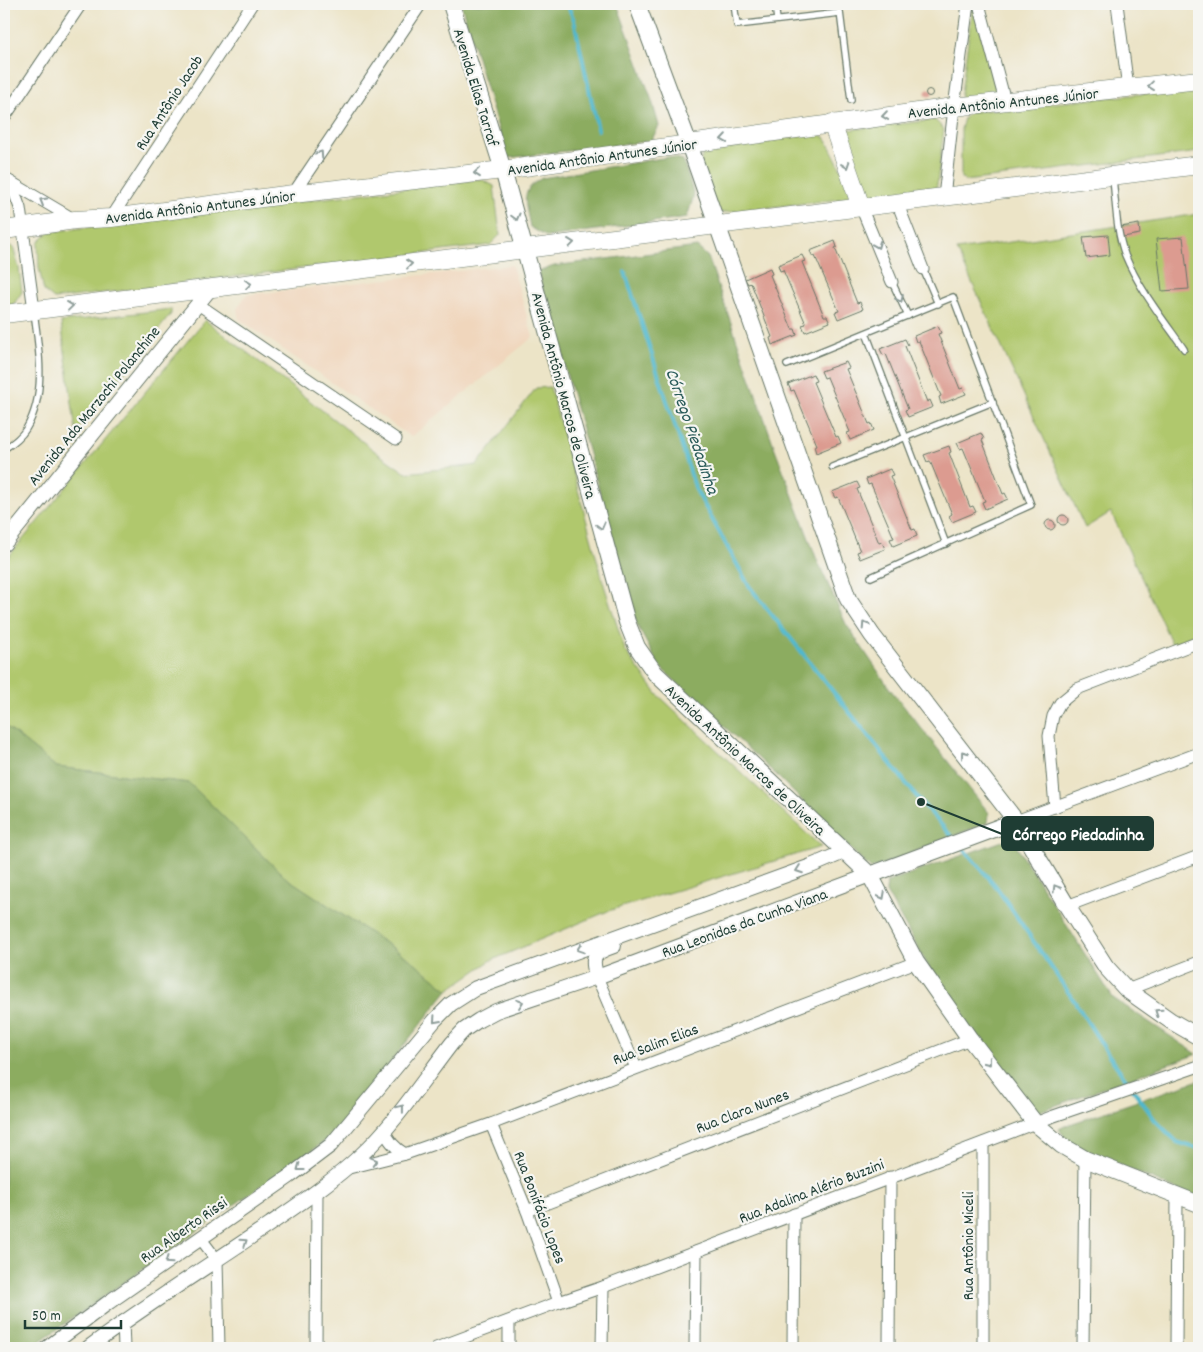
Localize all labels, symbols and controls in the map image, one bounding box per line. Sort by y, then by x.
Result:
street label: Avenida Elias Tarraf [446,26,504,150]
street label: Rua Antônio Jacob [131,51,210,156]
one-way arrow [1147,80,1155,91]
street label: Avenida Antônio Antunes Júnior [907,83,1100,126]
one-way arrow [881,110,889,121]
one-way arrow [720,133,728,144]
street label: Avenida Antônio Antunes Júnior [506,134,699,183]
one-way arrow [314,150,323,159]
one-way arrow [841,161,851,169]
one-way arrow [472,167,480,178]
street label: Avenida Antônio Antunes Júnior [104,185,297,232]
one-way arrow [39,198,48,208]
one-way arrow [510,213,521,222]
one-way arrow [567,238,575,249]
one-way arrow [871,240,881,248]
one-way arrow [406,259,414,270]
one-way arrow [244,279,252,290]
street label: Avenida Antônio Marcos de Oliveira [524,290,601,502]
one-way arrow [893,294,904,303]
one-way arrow [66,301,74,312]
street label: Avenida Ada Marzochi Polanchine [23,322,167,491]
water label: Córrego Piedadinha [657,366,724,499]
one-way arrow [595,522,605,530]
one-way arrow [862,621,872,630]
street label: Avenida Antônio Marcos de Oliveira [659,680,830,842]
one-way arrow [961,750,970,760]
callout: Córrego Piedadinha [1002,817,1153,850]
text: Córrego Piedadinha [1012,824,1144,849]
one-way arrow [795,864,804,874]
street label: Rua Leonidas da Cunha Viana [659,884,831,965]
one-way arrow [1052,884,1062,893]
one-way arrow [875,891,885,900]
one-way arrow [576,943,585,953]
one-way arrow [515,999,523,1009]
one-way arrow [1155,1009,1164,1017]
one-way arrow [433,1014,442,1023]
street label: Rua Salim Elias [610,1018,702,1072]
one-way arrow [982,1057,991,1066]
street label: Rua Clara Nunes [693,1084,793,1141]
one-way arrow [395,1104,404,1114]
street label: Rua Bonifácio Lopes [507,1148,571,1268]
street label: Rua Adalina Alério Buzzini [736,1154,888,1231]
one-way arrow [370,1157,378,1167]
one-way arrow [296,1162,306,1171]
street label: Rua Alberto Rissi [136,1192,233,1270]
street label: Rua Antônio Miceli [958,1192,981,1300]
one-way arrow [238,1239,248,1248]
one-way arrow [164,1255,173,1264]
scale bar [25,1297,121,1329]
text: 50 m [32,1306,61,1328]

